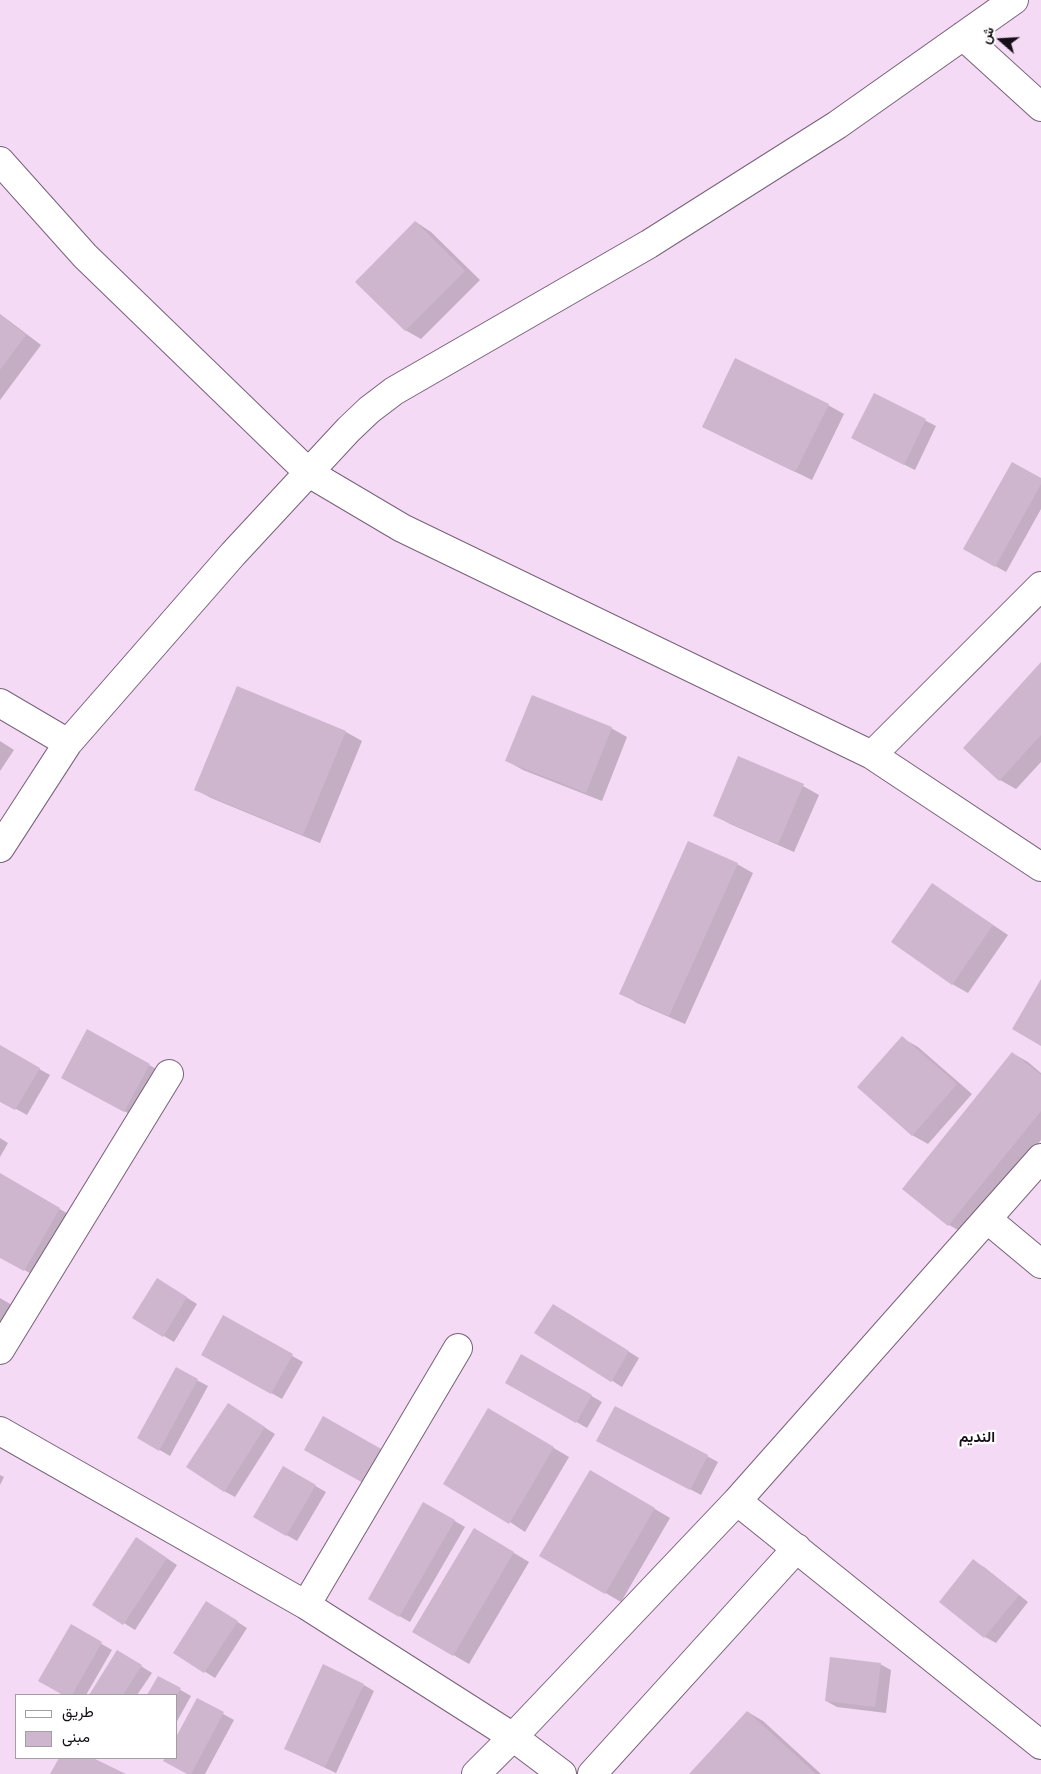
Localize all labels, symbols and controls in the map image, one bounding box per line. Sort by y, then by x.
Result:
north arrow [976,15,1026,65]
text: ش [976,24,997,46]
district label: النديم [959,1428,995,1446]
legend [15,1694,178,1759]
text: طريق [62,1702,94,1721]
text: مبنى [62,1727,90,1746]

